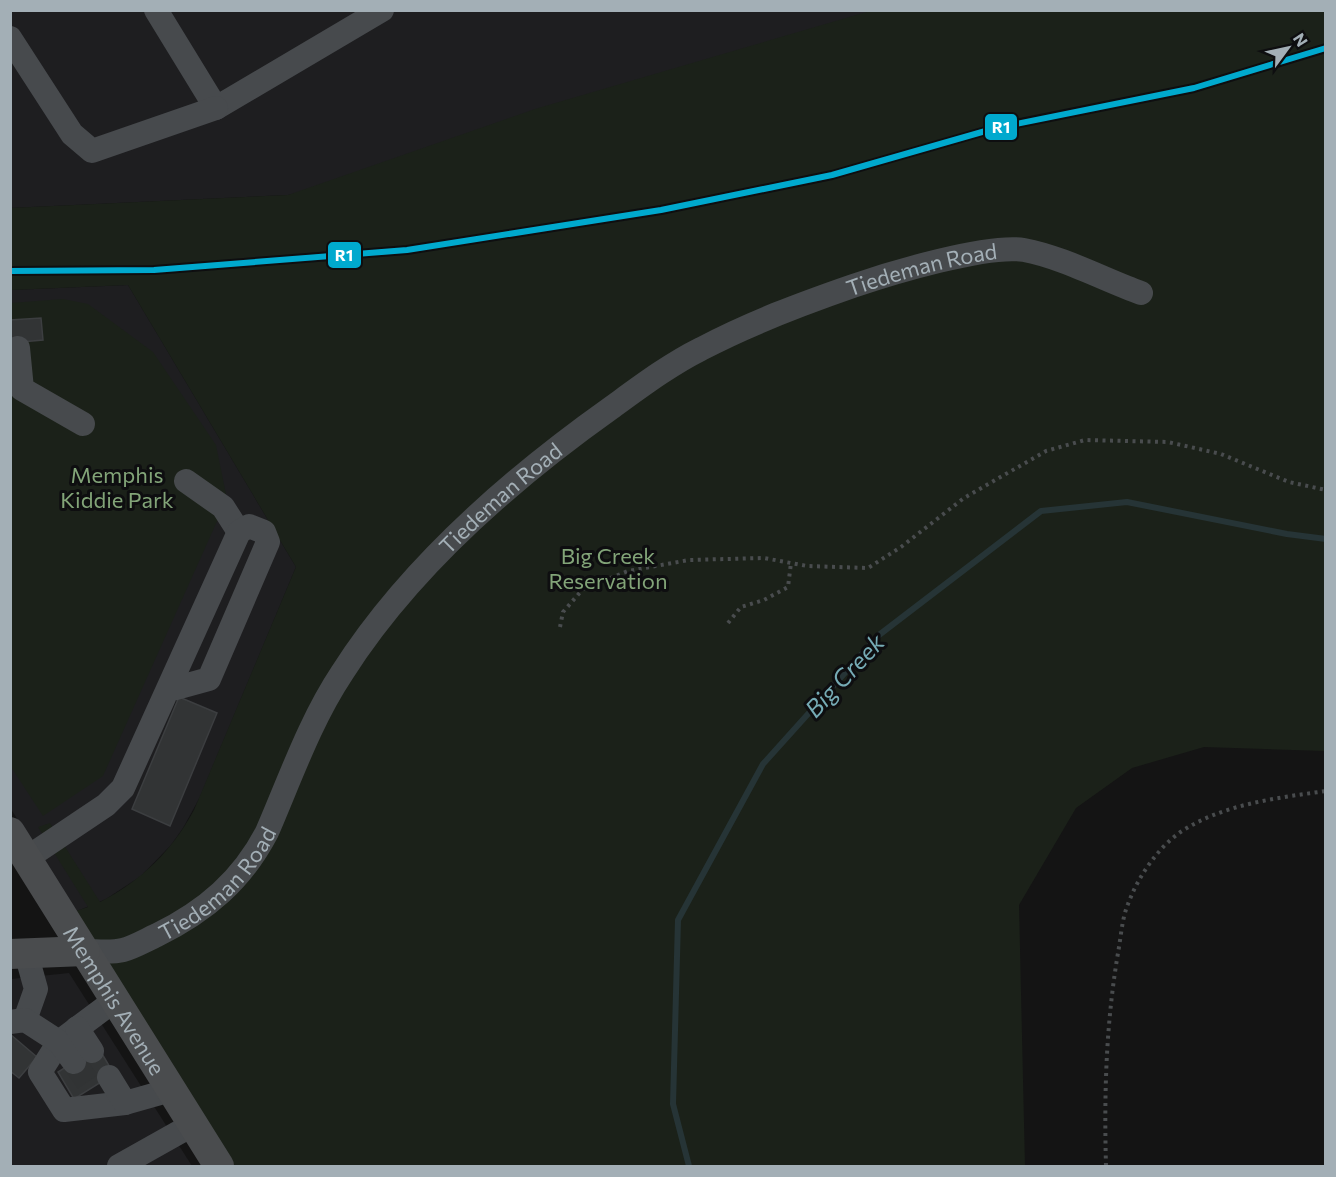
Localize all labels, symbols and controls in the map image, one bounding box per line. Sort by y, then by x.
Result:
north arrow [1258,18,1318,78]
text: N [1290,29,1312,50]
line badge: R1 [984,113,1018,141]
text: R1 [992,117,1010,136]
street label: Tiedeman Road [842,237,998,301]
line badge: R1 [327,241,362,269]
text: R1 [335,245,353,264]
street label: Tiedeman Road [433,436,567,559]
park label: Memphis Kiddie Park [60,461,174,513]
park label: Big Creek Reservation [548,542,668,594]
water label: Big Creek [798,627,890,723]
street label: Tiedeman Road [154,822,281,945]
street label: Memphis Avenue [58,920,172,1079]

